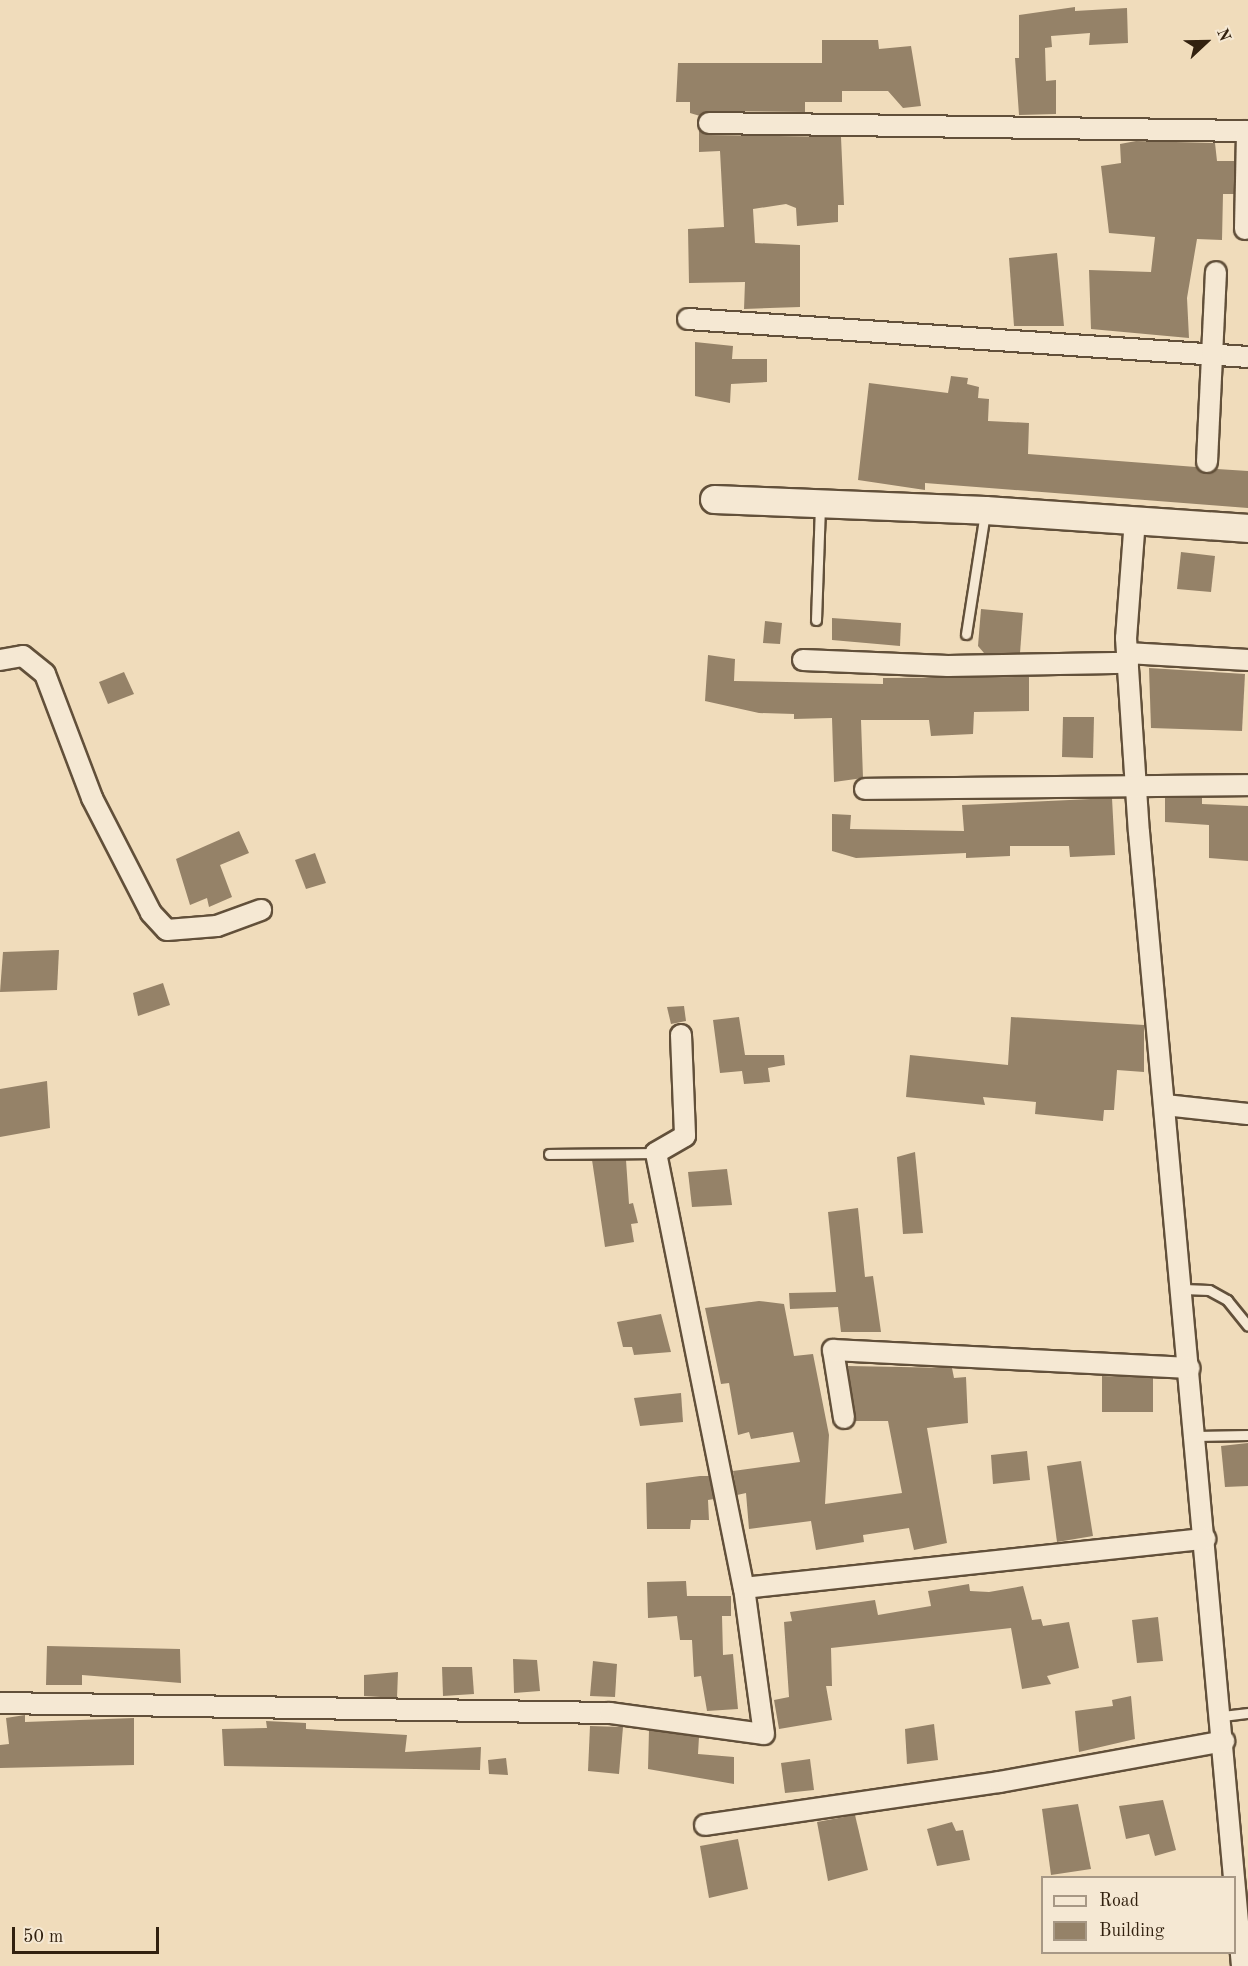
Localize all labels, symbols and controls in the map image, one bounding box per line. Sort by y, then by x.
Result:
north arrow [1176,12,1236,72]
text: N [1213,27,1232,44]
legend [1041,1876,1236,1954]
text: Road [1099,1892,1139,1910]
scale bar [15,1915,162,1953]
text: Building [1099,1922,1164,1940]
text: 50 m [23,1928,63,1946]

